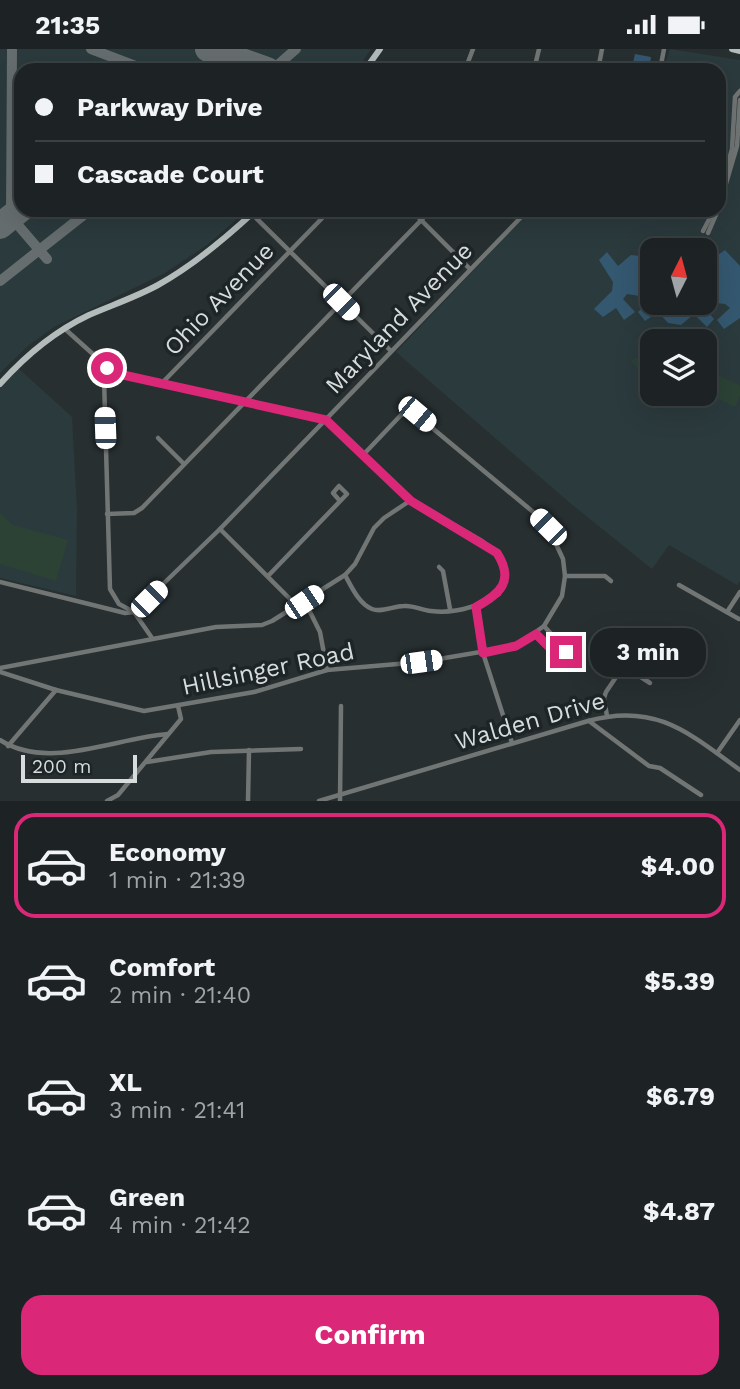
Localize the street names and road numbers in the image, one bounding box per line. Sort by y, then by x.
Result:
street label: Ohio Avenue [158,237,280,361]
street label: Maryland Avenue [320,237,478,399]
street label: Hillsinger Road [179,637,357,701]
street label: Walden Drive [452,686,608,756]

